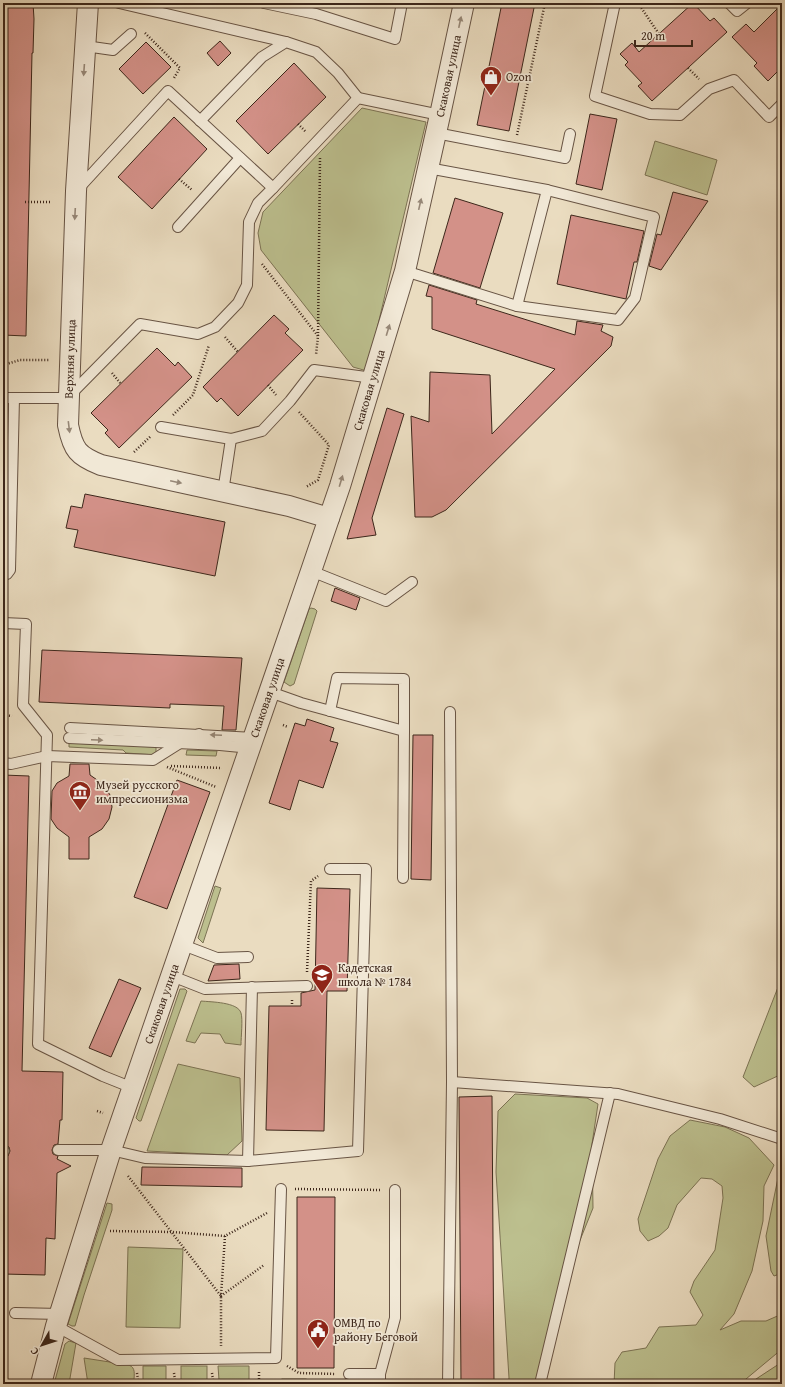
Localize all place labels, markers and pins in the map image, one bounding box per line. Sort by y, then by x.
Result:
shop icon: Ozon [478,64,504,97]
place label: Ozon [506,68,532,85]
place label: Музей русского импрессионизма [96,776,188,807]
museum icon: Музей русского импрессионизма [67,779,93,812]
place label: Кадетская школа № 1784 [338,959,412,990]
school or university icon: Кадетская школа № 1784 [309,962,335,995]
place label: ОМВД по району Беговой [334,1314,418,1345]
public building icon: ОМВД по району Беговой [305,1317,331,1350]

